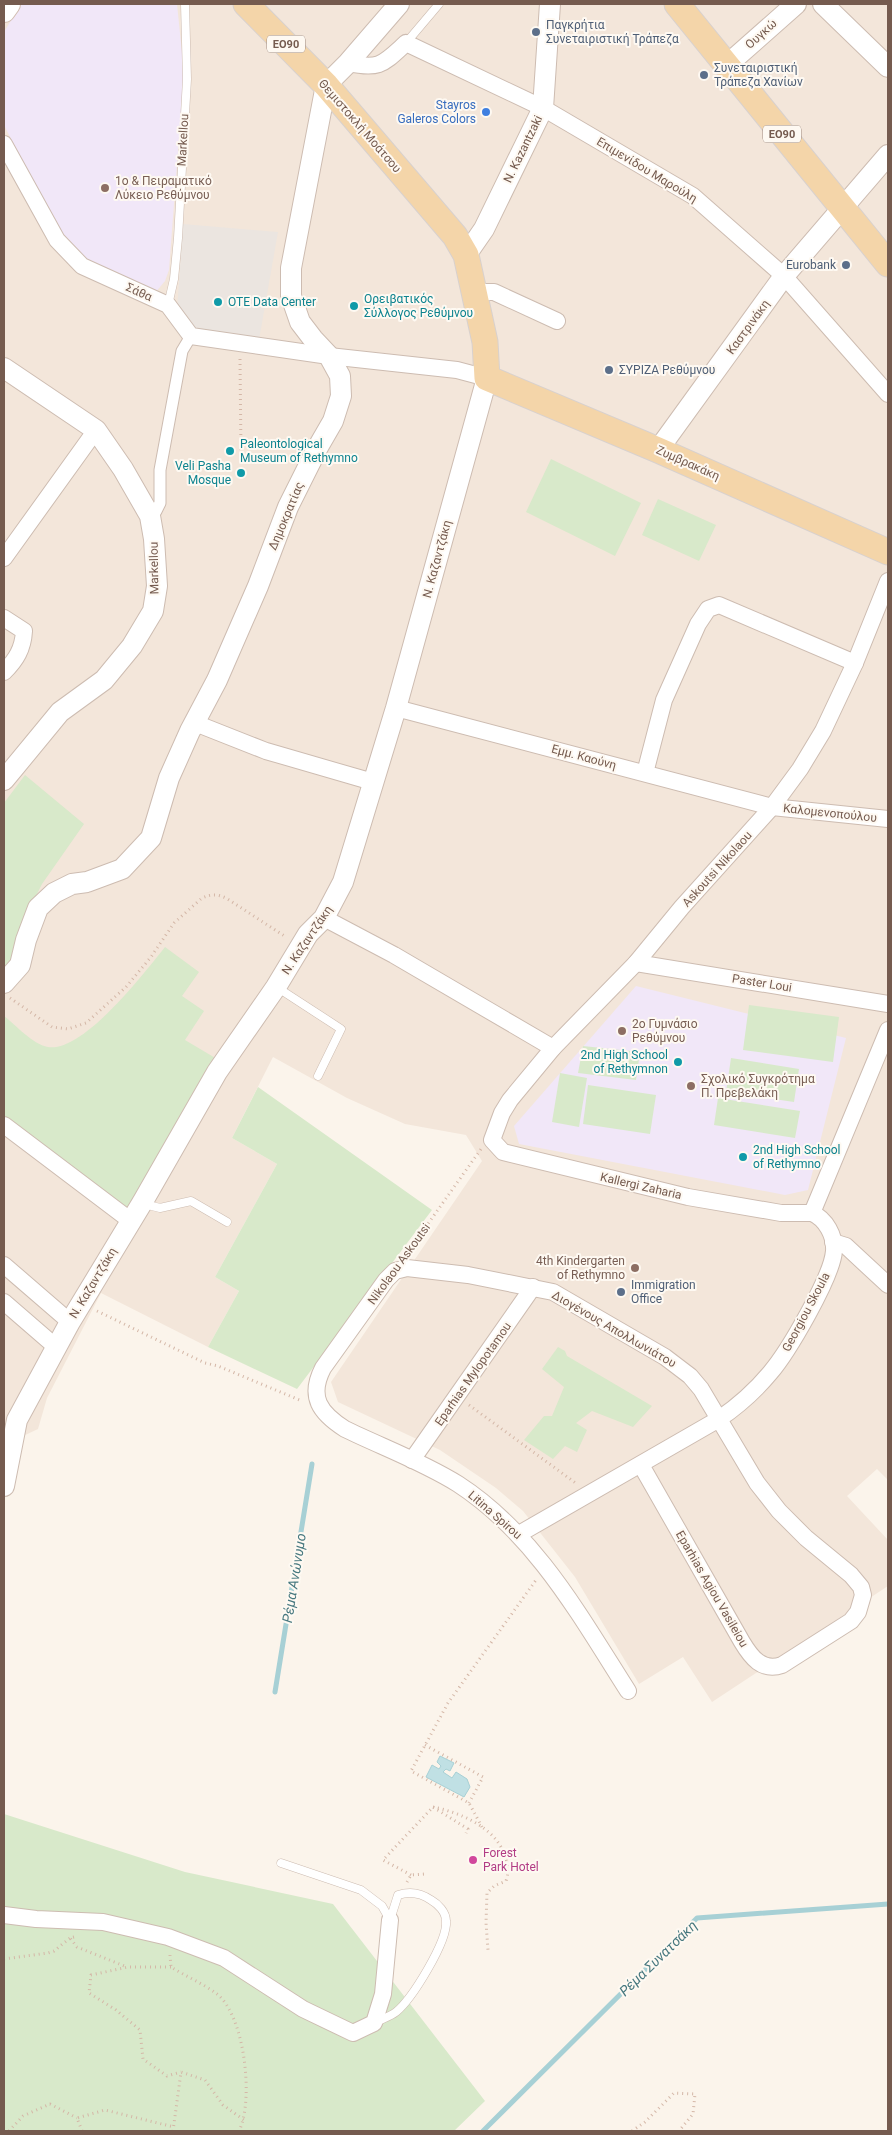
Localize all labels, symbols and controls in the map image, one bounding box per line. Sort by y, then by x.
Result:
street label: Ουγκώ [742,16,780,52]
place label: Παγκρήτια Συνεταιριστική Τράπεζα [546,18,679,46]
marker: Παγκρήτια Συνεταιριστική Τράπεζα [530,26,542,38]
road number: ΕΟ90 [267,36,305,52]
place label: Συνεταιριστική Τράπεζα Χανίων [714,61,803,89]
marker: Συνεταιριστική Τράπεζα Χανίων [698,69,710,81]
street label: Θεμιστοκλή Μοάτσου [316,77,404,175]
place label: Stayros Galeros Colors [397,98,476,126]
marker: Stayros Galeros Colors [480,106,492,118]
street label: Markellou [175,113,191,167]
street label: N. Kazantzaki [501,113,545,185]
road number: ΕΟ90 [763,126,801,142]
street label: Επιμενίδου Μαρούλη [594,134,700,206]
place label: 1ο & Πειραματικό Λύκειο Ρεθύμνου [115,174,212,202]
marker: 1ο & Πειραματικό Λύκειο Ρεθύμνου [99,182,111,194]
place label: Eurobank [786,258,837,272]
marker: Eurobank [840,259,852,271]
street label: Σάθα [124,280,154,304]
place label: Ορειβατικός Σύλλογος Ρεθύμνου [364,292,473,320]
place label: OTE Data Center [228,295,316,309]
marker: OTE Data Center [212,296,224,308]
street label: Καστρινάκη [724,297,772,357]
marker: Ορειβατικός Σύλλογος Ρεθύμνου [348,300,360,312]
place label: ΣΥΡΙΖΑ Ρεθύμνου [619,363,715,377]
marker: ΣΥΡΙΖΑ Ρεθύμνου [603,364,615,376]
place label: Paleontological Museum of Rethymno [240,437,358,465]
street label: Ζυμβρακάκη [654,443,722,483]
marker: Paleontological Museum of Rethymno [224,445,236,457]
place label: Veli Pasha Mosque [175,459,231,487]
marker: Veli Pasha Mosque [235,467,247,479]
street label: Δημοκρατίας [265,480,307,552]
street label: Ν. Καζαντζάκη [420,519,454,599]
street label: Markellou [147,542,161,594]
street label: Εμμ. Καούνη [550,742,618,772]
street label: Καλομενοπούλου [782,801,878,825]
street label: Askoutsi Nikolaou [679,828,755,910]
street label: Ν. Καζαντζάκη [279,903,335,977]
street label: Paster Loui [731,971,793,995]
place label: 2ο Γυμνάσιο Ρεθύμνου [632,1017,698,1045]
marker: 2ο Γυμνάσιο Ρεθύμνου [616,1025,628,1037]
place label: 2nd High School of Rethymnon [580,1048,668,1076]
marker: 2nd High School of Rethymnon [672,1056,684,1068]
place label: Σχολικό Συγκρότημα Π. Πρεβελάκη [701,1072,815,1100]
marker: Σχολικό Συγκρότημα Π. Πρεβελάκη [685,1080,697,1092]
place label: 2nd High School of Rethymno [753,1143,841,1171]
marker: 2nd High School of Rethymno [737,1151,749,1163]
street label: Kallergi Zaharia [599,1170,683,1202]
street label: Nikolaou Askoutsi [365,1221,433,1307]
street label: Ν. Καζαντζάκη [66,1245,120,1321]
place label: 4th Kindergarten of Rethymno [536,1254,625,1282]
marker: 4th Kindergarten of Rethymno [629,1262,641,1274]
street label: Georgiou Skoula [779,1270,833,1354]
place label: Immigration Office [631,1278,696,1306]
marker: Immigration Office [615,1286,627,1298]
street label: Διογένους Απολλωνιάτου [549,1288,679,1370]
street label: Eparhias Mylopotamou [432,1319,514,1429]
street label: Litina Spirou [465,1488,525,1542]
street label: Eparhias Agiou Vasileiou [673,1528,751,1650]
water label: Ρέμα Ανώνυμο [279,1532,309,1624]
place label: Forest Park Hotel [483,1846,539,1874]
marker: Forest Park Hotel [467,1854,479,1866]
water label: Ρέμα Συνατσάκη [616,1917,700,1999]

